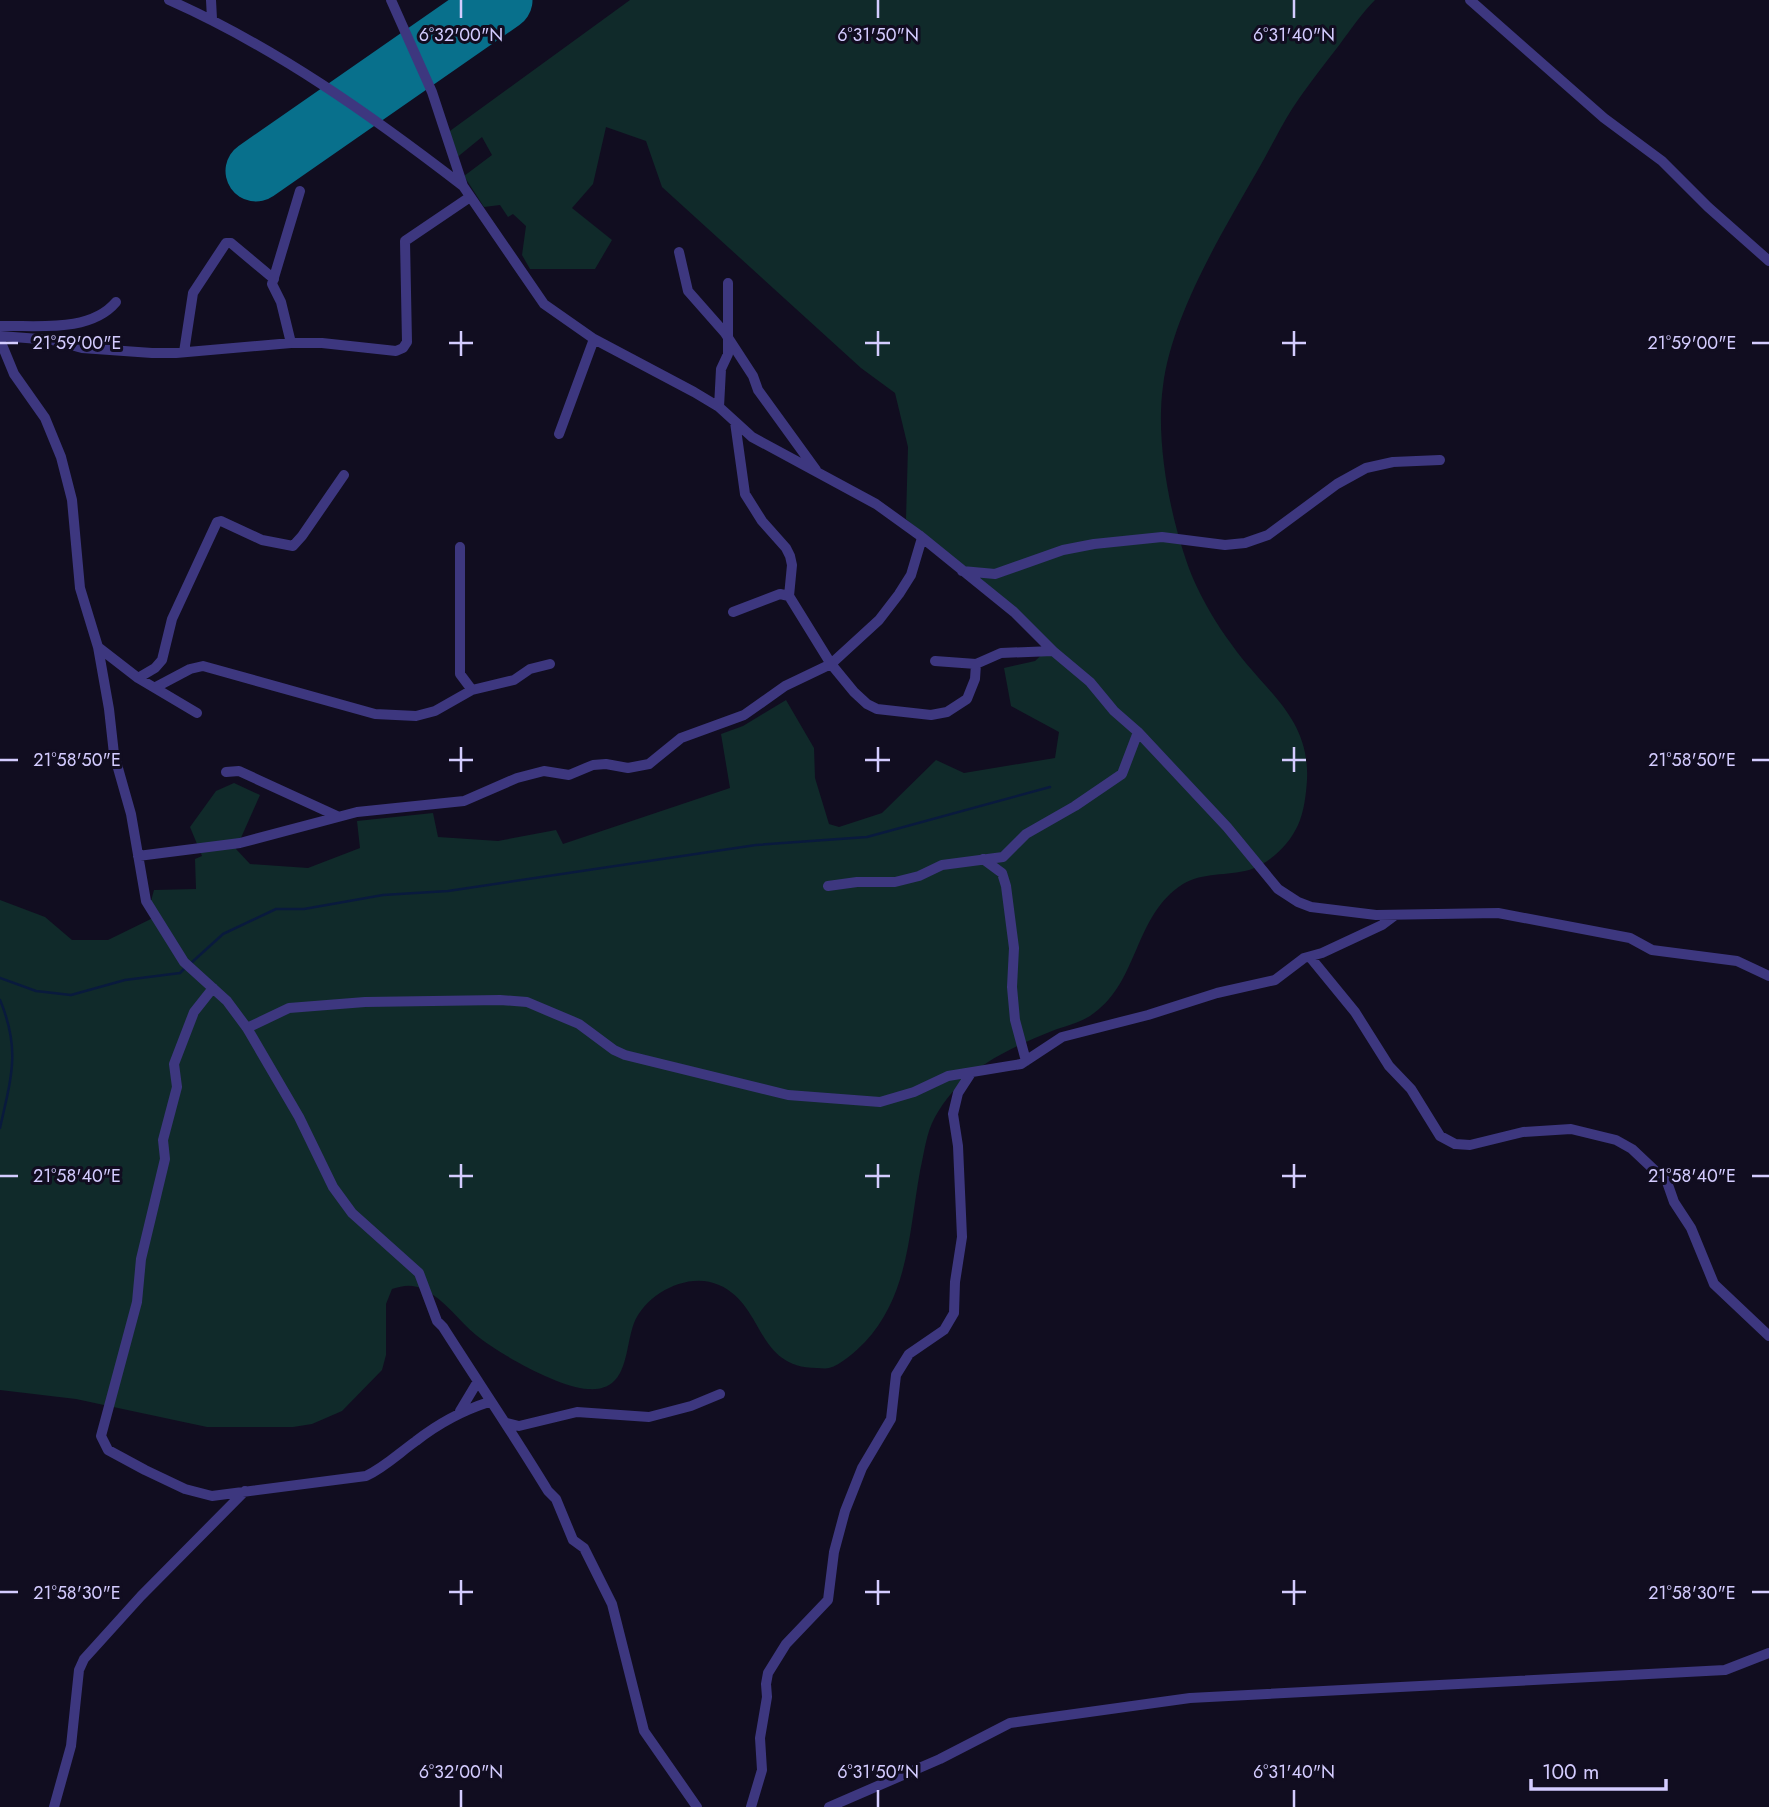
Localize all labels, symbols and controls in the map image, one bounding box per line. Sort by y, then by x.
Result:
text: 6°32'00"N [419,22,503,48]
text: 6°31'50"N [837,22,919,48]
text: 6°31'40"N [1253,22,1335,48]
text: 21°59'00"E [33,330,121,356]
text: 21°59'00"E [1648,330,1736,356]
text: 21°58'50"E [33,747,121,773]
text: 21°58'50"E [1648,747,1736,773]
text: 21°58'40"E [33,1163,121,1189]
text: 21°58'40"E [1648,1163,1736,1189]
text: 21°58'30"E [33,1580,121,1606]
text: 21°58'30"E [1648,1580,1736,1606]
scale bar [1531,1748,1666,1792]
text: 100 m [1542,1757,1599,1787]
text: 6°32'00"N [419,1759,503,1785]
text: 6°31'50"N [837,1759,919,1785]
text: 6°31'40"N [1253,1759,1335,1785]

